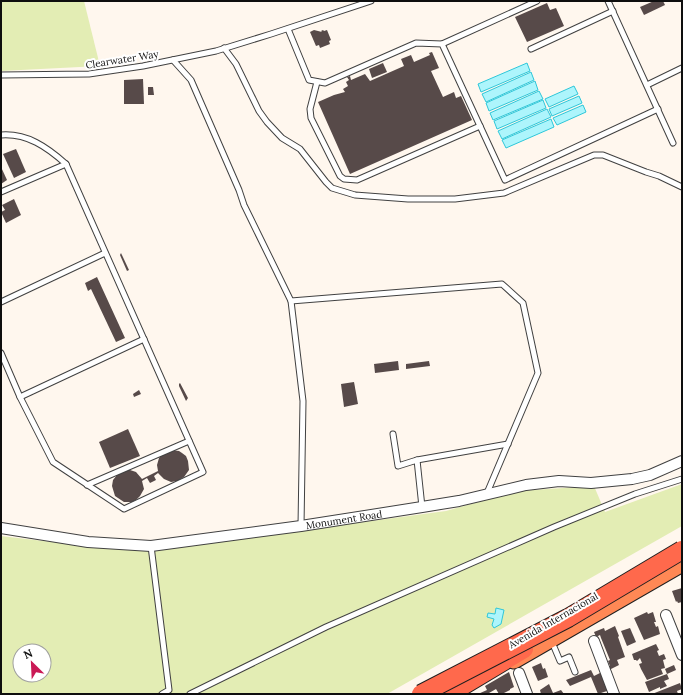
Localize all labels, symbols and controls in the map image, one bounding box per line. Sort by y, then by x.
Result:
street label: Clearwater Way [85,47,160,72]
street label: Monument Road [305,507,383,532]
street label: Avenida Internacional [505,589,601,652]
north arrow [12,643,52,683]
text: N [21,646,35,662]

